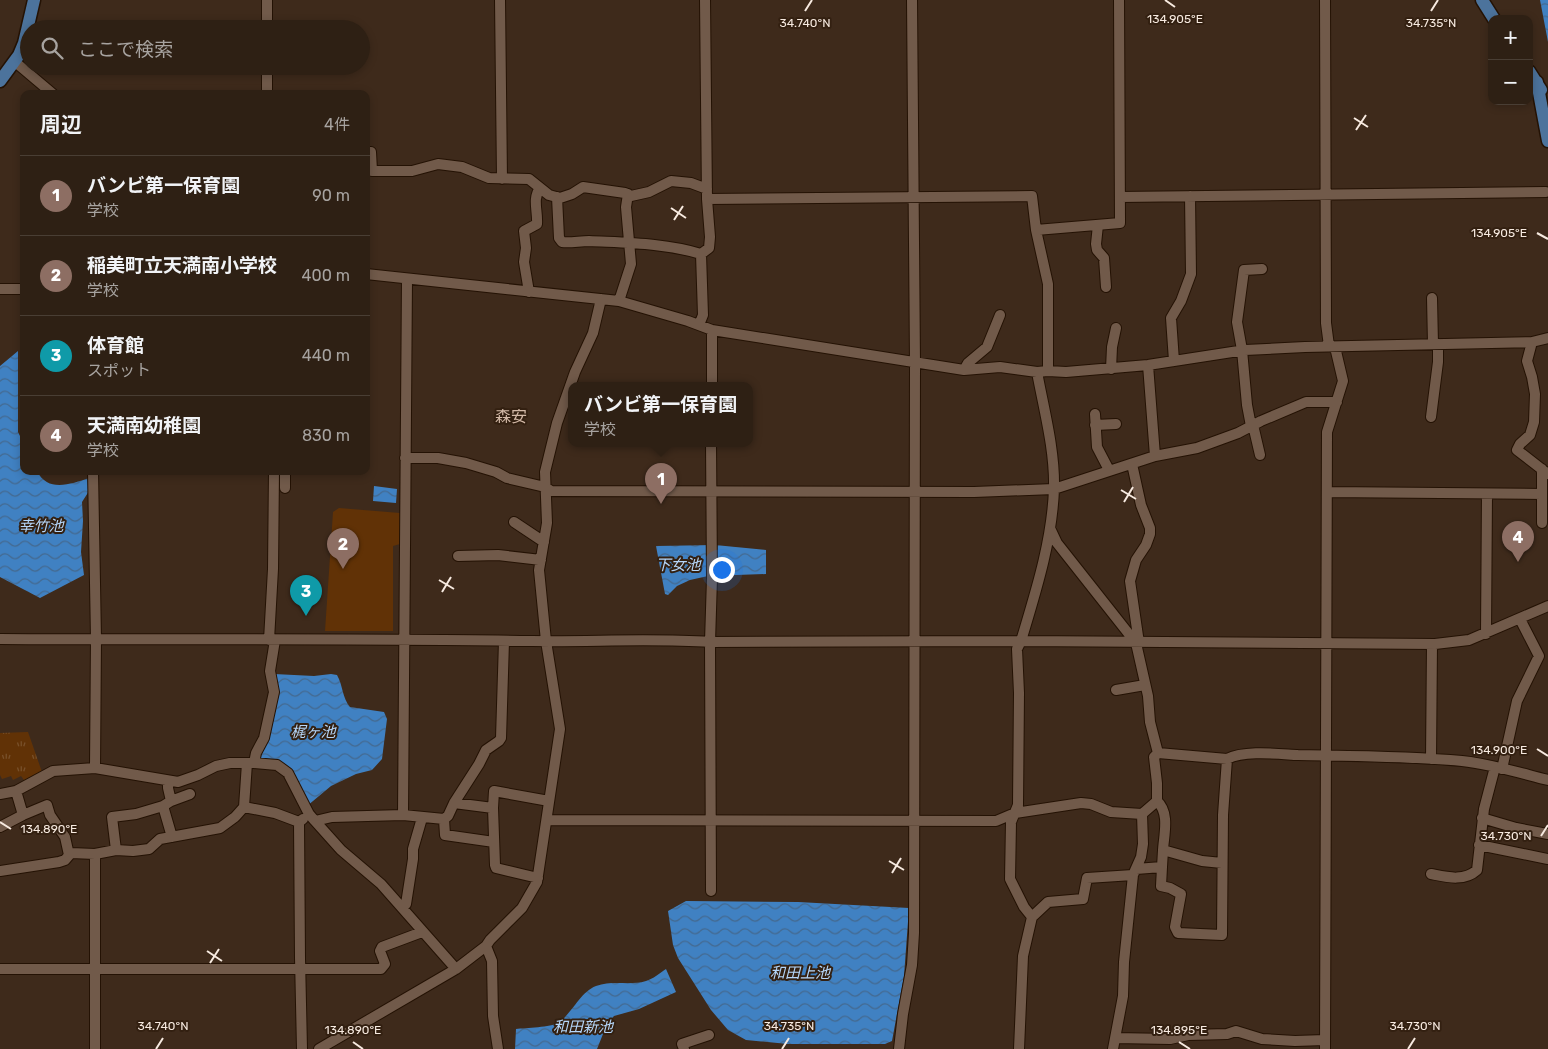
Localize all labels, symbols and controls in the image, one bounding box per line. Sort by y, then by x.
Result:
text: 134.905°E [1147,12,1203,26]
map controls [1488,15,1533,105]
button: + [1488,15,1533,60]
text: 34.740°N [780,16,830,30]
text: 34.735°N [1406,16,1456,30]
search box [20,20,370,75]
icon: search [38,34,66,62]
text: ここで検索 [78,38,173,61]
button: − [1488,60,1533,105]
text: 周辺 [40,112,82,137]
text: 4件 [324,115,350,134]
text: バンビ第一保育園 [87,174,240,197]
text: 1 [52,186,60,205]
text: 90 m [312,186,350,205]
text: 学校 [87,201,119,220]
text: 134.905°E [1471,226,1527,240]
text: 稲美町立天満南小学校 [87,254,277,277]
text: 2 [51,266,61,285]
text: 400 m [302,266,350,285]
text: 学校 [87,281,119,300]
text: 体育館 [87,334,144,357]
text: 3 [51,346,61,365]
text: 440 m [302,346,350,365]
text: スポット [87,361,151,380]
popup [568,382,753,447]
text: バンビ第一保育園 [584,393,737,416]
district label: 森安 [495,407,527,426]
text: 天満南幼稚園 [87,414,201,437]
text: 学校 [584,420,616,439]
text: 4 [51,426,61,445]
text: 830 m [302,426,350,445]
text: 学校 [87,441,119,460]
pin: 1 [645,463,677,504]
water label: 幸竹池 [18,517,65,535]
pin: 4 [1502,521,1534,562]
pin: 2 [327,528,359,569]
water label: 下女池 [655,556,702,574]
your location [709,557,735,583]
pin: 3 [290,575,322,616]
water label: 梶ヶ池 [290,723,337,741]
text: 134.900°E [1471,743,1527,757]
text: 134.890°E [21,822,77,836]
text: 34.730°N [1480,829,1532,843]
water label: 和田上池 [770,964,832,982]
water label: 和田新池 [553,1018,615,1036]
text: 34.740°N [138,1019,188,1033]
text: 34.735°N [764,1019,814,1033]
text: 34.730°N [1389,1019,1441,1033]
text: 134.890°E [325,1023,381,1037]
text: 134.895°E [1151,1023,1207,1037]

